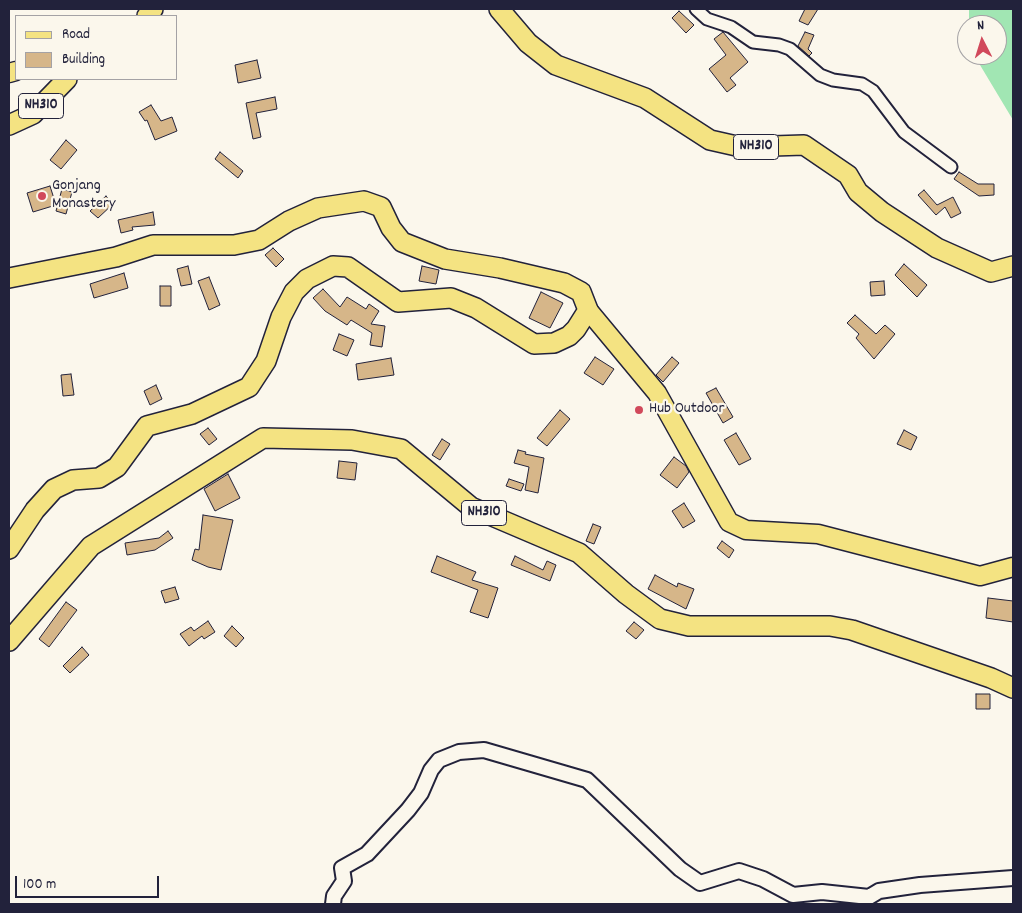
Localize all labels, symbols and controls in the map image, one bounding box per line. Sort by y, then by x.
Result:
legend [15,15,178,80]
north arrow [957,15,1007,65]
text: N [976,16,985,36]
text: Road [62,24,90,46]
text: Building [62,49,105,71]
road number: NH310 [18,94,64,118]
road number: NH310 [734,134,778,160]
place label: Gonjang Monastery [52,177,115,215]
marker: Gonjang Monastery [36,190,48,202]
place label: Hub Outdoor [649,400,724,420]
marker: Hub Outdoor [633,404,645,416]
road number: NH310 [462,500,506,526]
scale bar [18,866,161,898]
text: 100 m [23,874,56,896]

